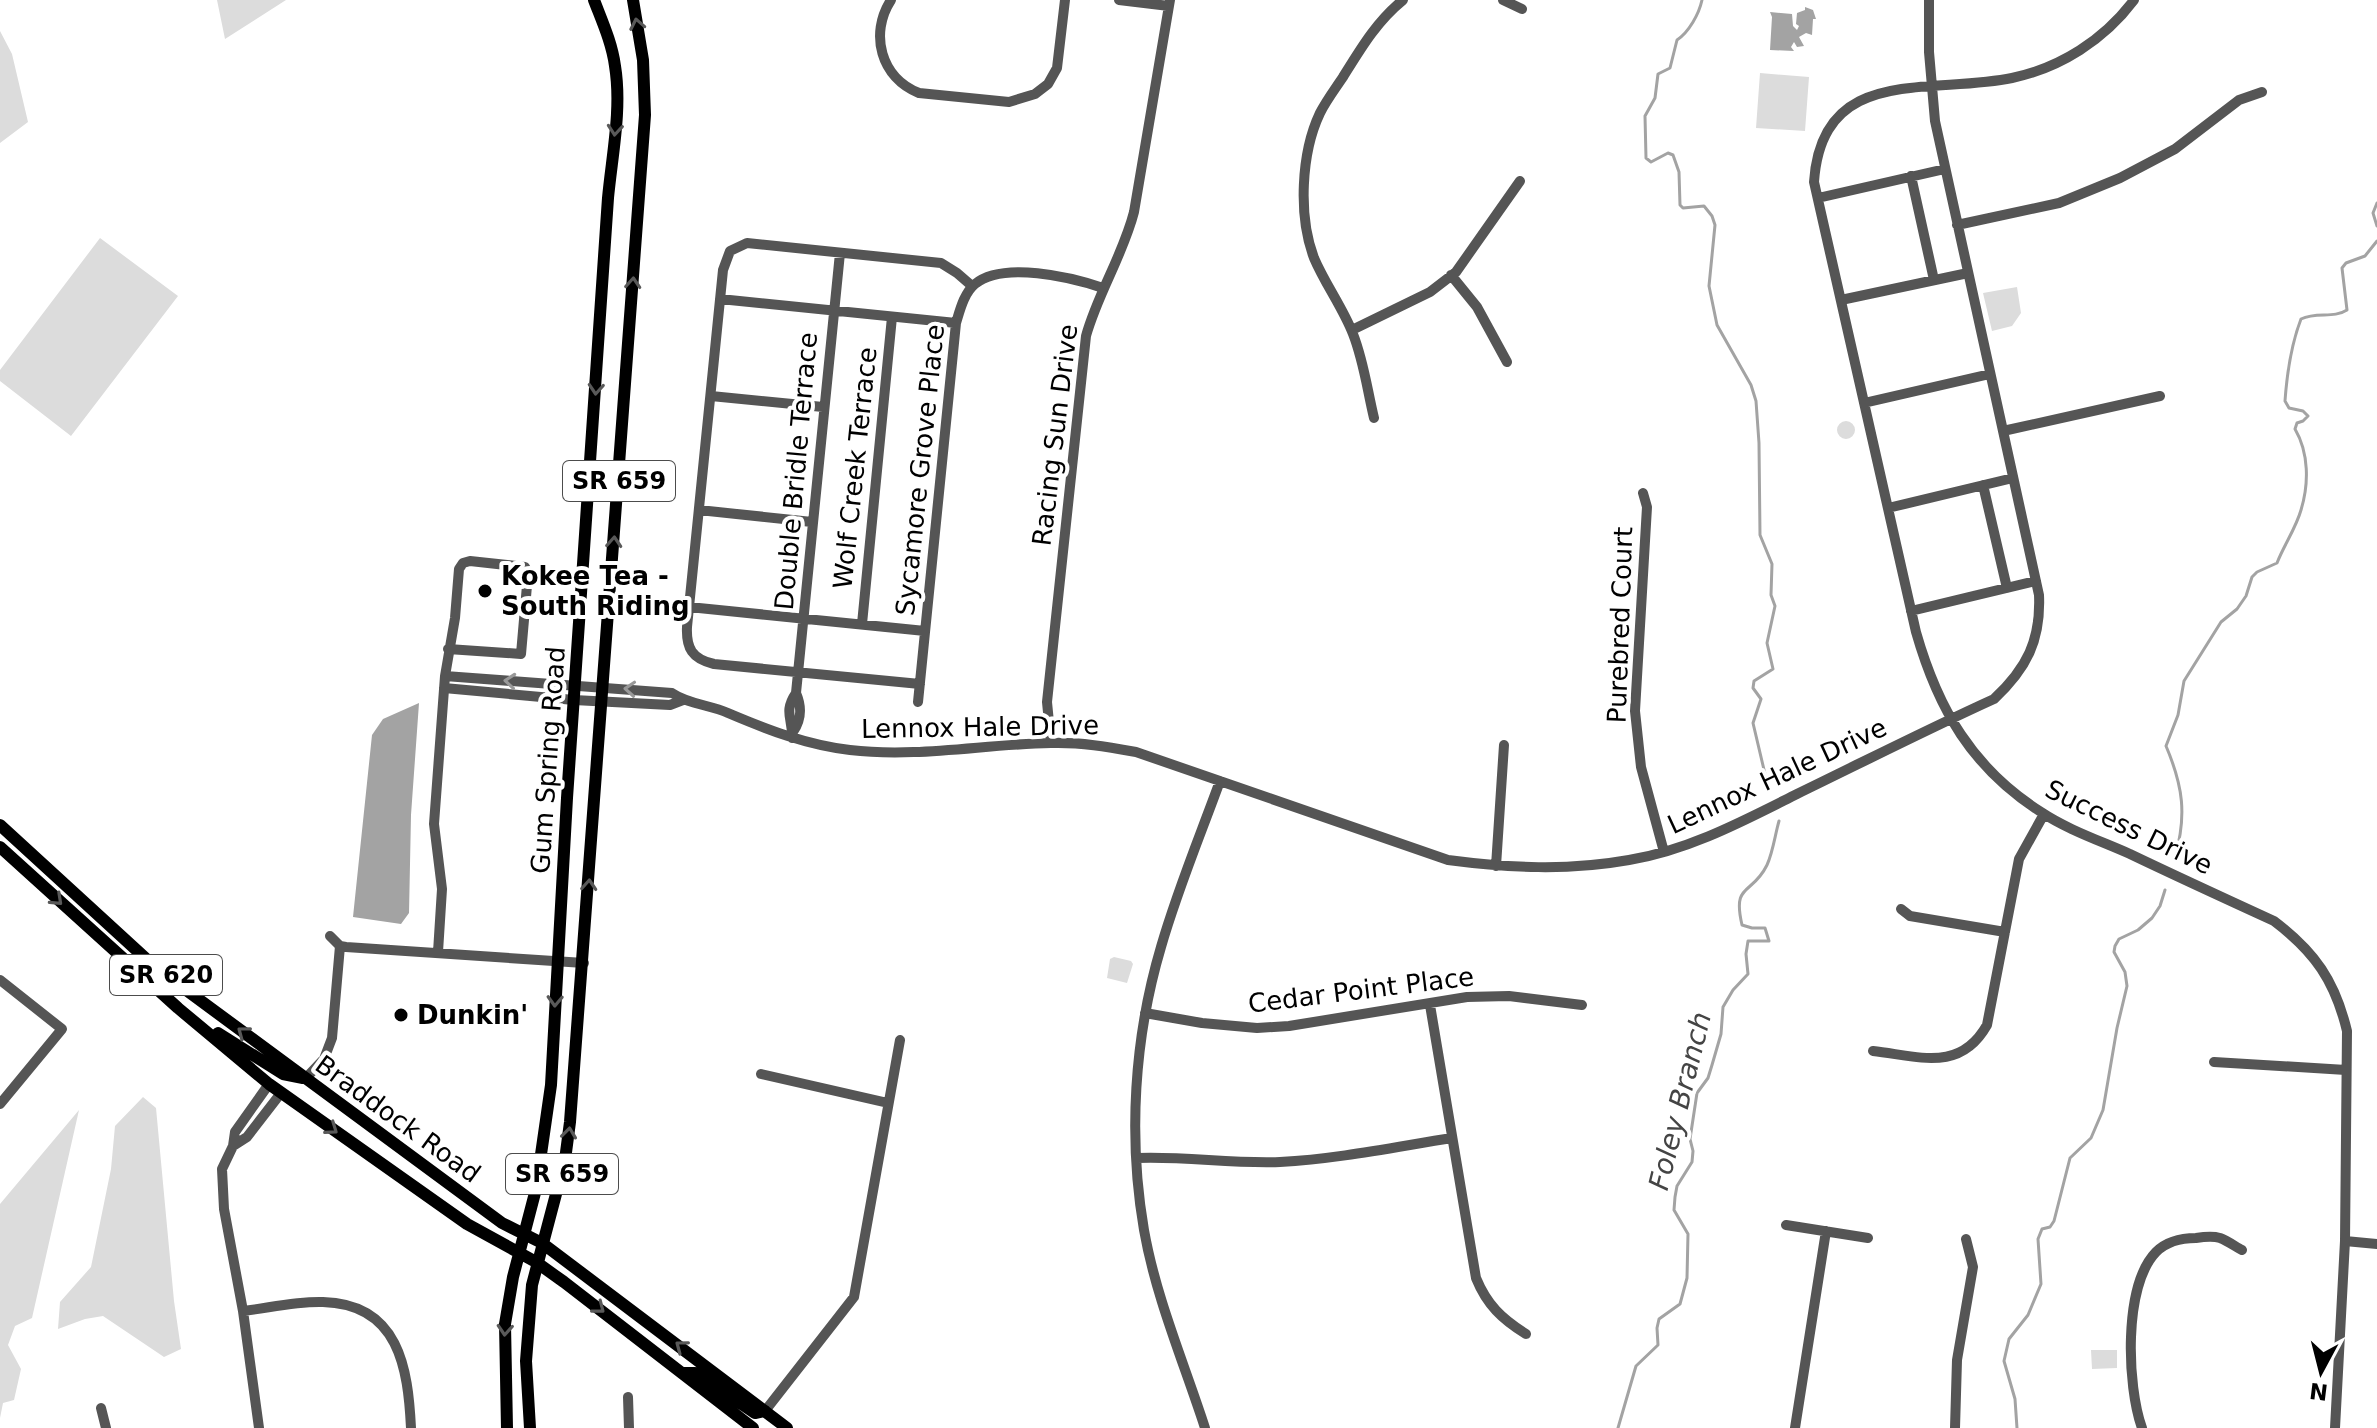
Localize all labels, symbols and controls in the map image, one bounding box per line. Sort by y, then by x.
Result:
one-way arrow [630,17,647,31]
one-way arrow [607,124,624,137]
one-way arrow [624,276,641,289]
street label: Racing Sun Drive [1027,322,1083,548]
street label: Sycamore Grove Place [890,323,950,617]
street label: Double Bridle Terrace [769,331,823,611]
street label: Wolf Creek Terrace [827,346,883,590]
one-way arrow [588,383,605,396]
road number: SR 659 [563,461,675,501]
street label: Purebred Court [1602,526,1638,724]
one-way arrow [605,535,622,548]
place label: Kokee Tea - South Riding [501,561,690,621]
marker: Kokee Tea - South Riding [476,582,494,600]
street label: Gum Spring Road [525,645,571,875]
one-way arrow [503,673,516,690]
one-way arrow [623,681,636,698]
street label: Lennox Hale Drive [861,710,1099,744]
street label: Lennox Hale Drive [1663,712,1891,840]
street label: Success Drive [2041,774,2217,880]
one-way arrow [581,878,598,891]
one-way arrow [48,891,63,905]
road number: SR 620 [110,955,222,995]
street label: Cedar Point Place [1246,961,1476,1019]
one-way arrow [547,995,564,1008]
place label: Dunkin' [417,1000,528,1030]
marker: Dunkin' [392,1006,410,1024]
water label: Foley Branch [1642,1008,1718,1194]
one-way arrow [238,1028,252,1042]
street label: Braddock Road [310,1049,486,1189]
one-way arrow [324,1119,338,1134]
one-way arrow [560,1126,577,1140]
road number: SR 659 [506,1154,618,1194]
one-way arrow [590,1299,605,1313]
one-way arrow [497,1324,514,1337]
north arrow [2281,1332,2361,1412]
one-way arrow [675,1342,690,1356]
text: N [2308,1378,2329,1405]

